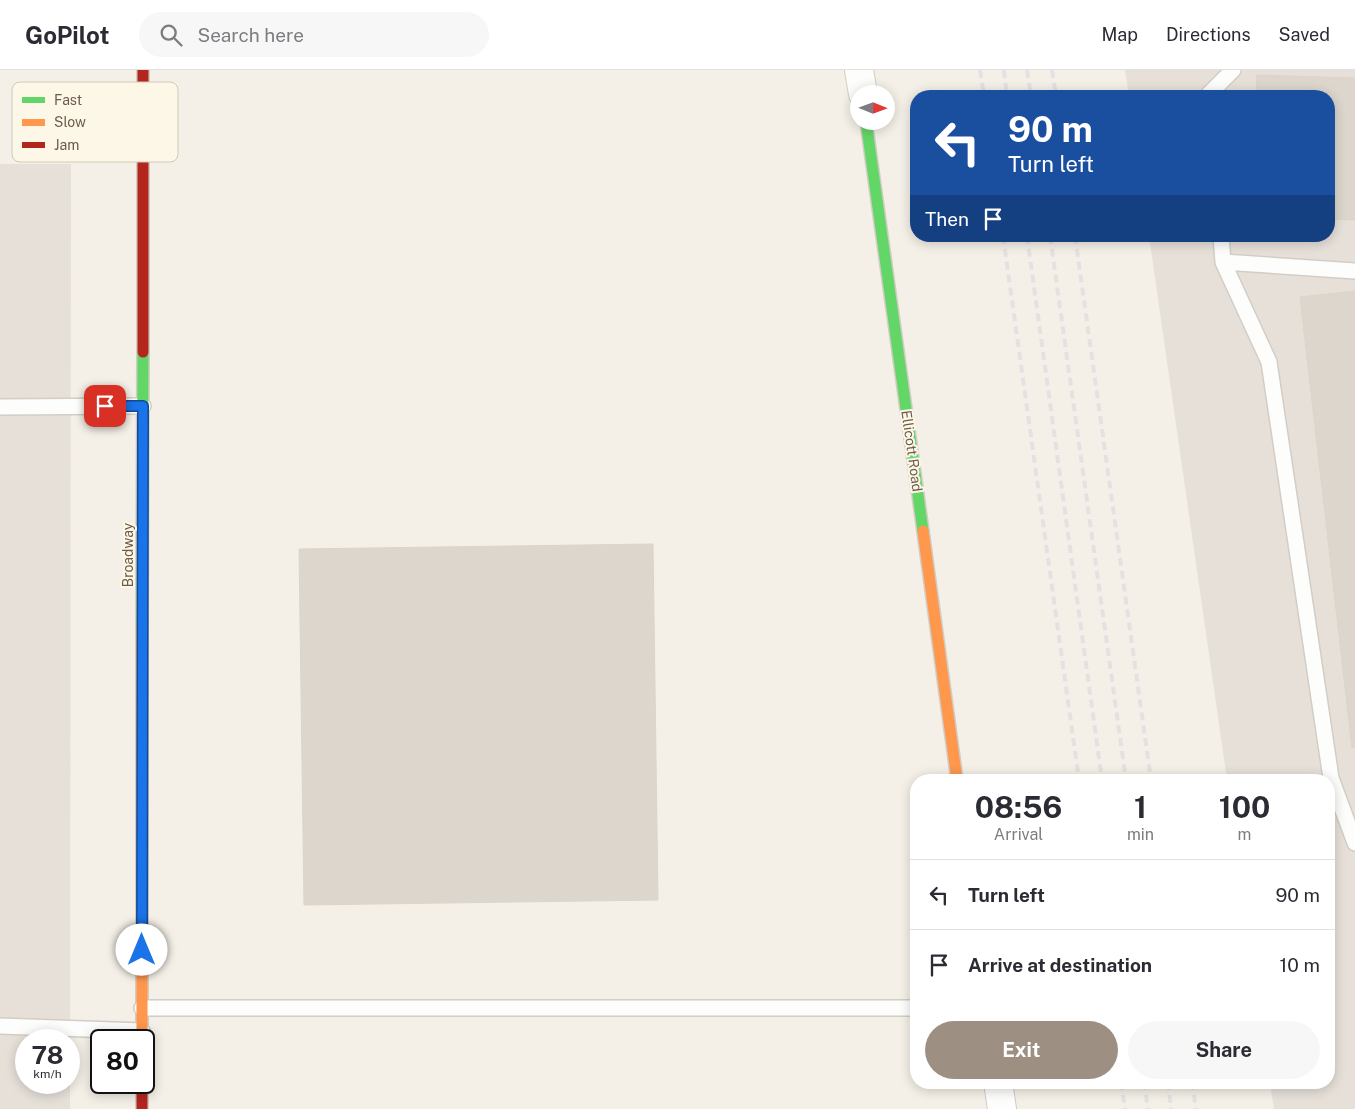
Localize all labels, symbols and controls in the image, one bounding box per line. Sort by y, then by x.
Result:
search box [139,12,489,57]
text: GoPilot [25,21,109,49]
icon: search [157,21,185,49]
text: Search here [197,24,304,46]
text: Map [1101,24,1138,45]
text: Directions [1166,24,1251,45]
text: Saved [1279,24,1330,45]
legend [12,82,178,162]
north arrow [850,85,895,130]
map controls [850,85,895,130]
text: Fast [54,92,82,108]
text: 90 m [1008,109,1093,150]
icon: left [925,110,990,175]
text: Slow [54,114,86,130]
text: Jam [54,137,79,153]
text: Turn left [1008,151,1094,177]
icon: arrive [979,205,1007,233]
text: Then [925,208,969,230]
pin [84,385,126,427]
icon: arrive [91,392,119,420]
street label: Ellicott Road [898,409,926,493]
street label: Broadway [120,522,136,587]
text: 08:56 [975,789,1062,825]
text: 1 [1134,789,1147,825]
text: 100 [1219,789,1270,825]
text: Arrival [994,825,1043,844]
text: min [1127,825,1154,844]
text: m [1238,825,1251,844]
icon: left [925,881,953,909]
text: Turn left [968,884,1045,906]
text: 90 m [1276,884,1320,906]
position arrow [115,923,167,975]
icon: arrive [925,951,953,979]
text: Arrive at destination [968,954,1152,976]
text: 10 m [1280,954,1320,976]
button: Exit [925,1021,1118,1079]
button: Share [1128,1021,1320,1079]
speed limit sign: 80 [90,1029,155,1094]
text: 78 [31,1040,64,1070]
text: km/h [33,1067,62,1081]

